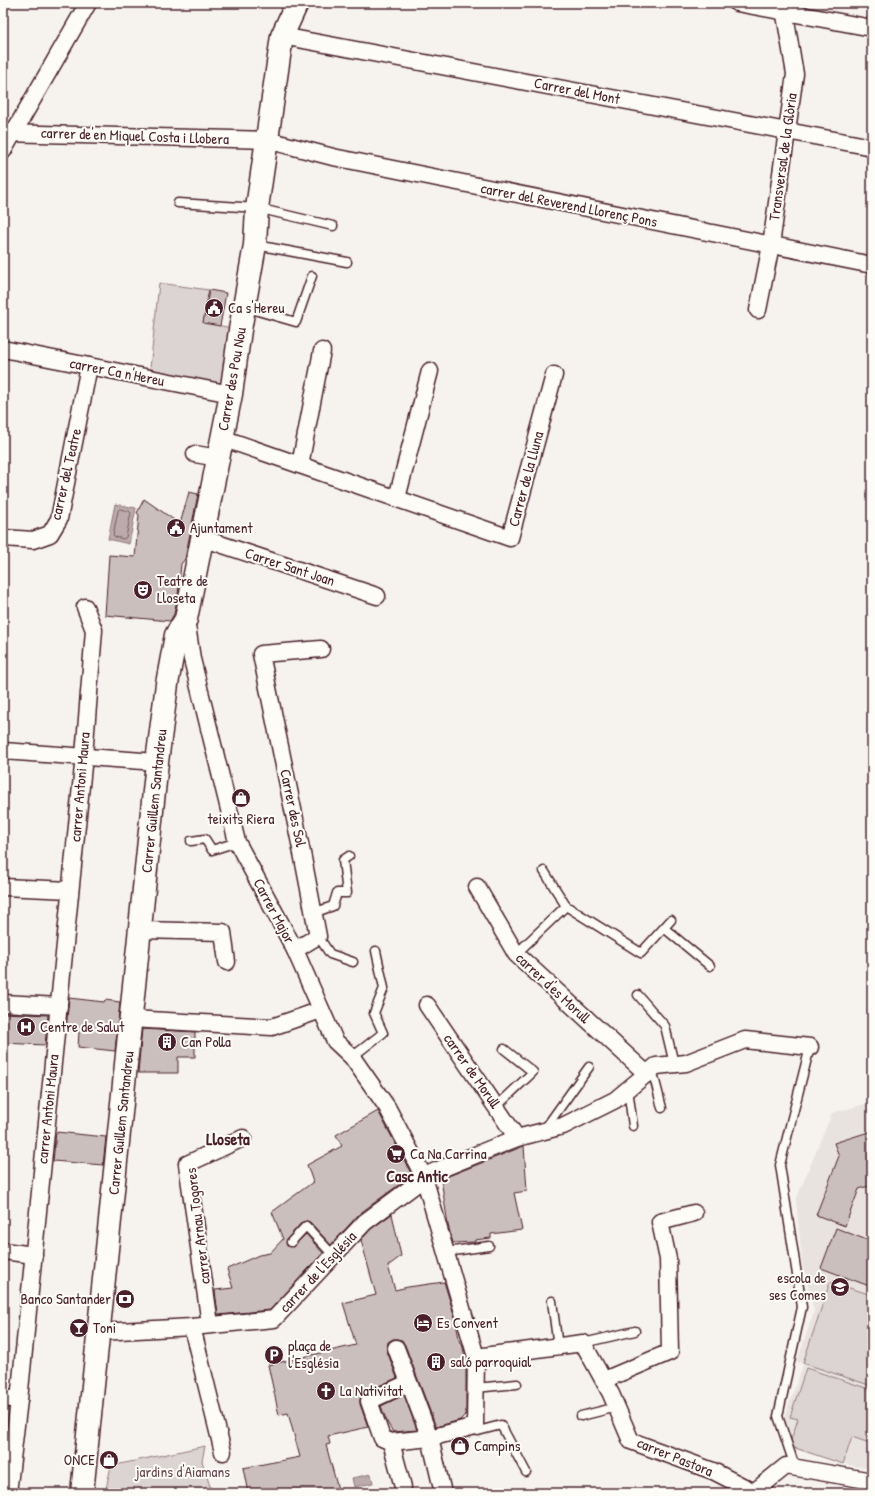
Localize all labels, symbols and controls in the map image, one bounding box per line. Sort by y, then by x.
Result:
street label: Carrer del Mont [532,72,623,109]
street label: Transversal de la Glòria [763,92,802,222]
street label: carrer de'en Miquel Costa i Llobera [41,122,230,149]
street label: carrer del Reverend Llorenç Pons [479,177,659,232]
public building icon: Ca s'Hereu [203,297,225,319]
place label: Ca s'Hereu [228,297,285,318]
street label: Carrer des Pou Nou [212,326,251,432]
street label: carrer Ca n'Hereu [68,352,166,391]
street label: carrer del Teatre [45,426,86,522]
street label: Carrer de la Lluna [503,429,548,529]
public building icon: Ajuntament [165,517,187,539]
place label: Ajuntament [190,517,254,538]
street label: Carrer Sant Joan [243,542,338,591]
place label: Teatre de Lloseta [157,570,208,608]
theatre icon: Teatre de Lloseta [132,579,154,601]
street label: Carrer Guillem Santandreu [136,728,171,874]
street label: carrer Antoni Maura [64,731,95,843]
street label: Carrer des Sol [275,767,312,849]
shop icon: teixits Riera [230,787,252,809]
place label: teixits Riera [208,808,274,829]
street label: Carrer Major [249,874,300,947]
street label: carrer d'es Morull [511,948,596,1028]
hospital icon: Centre de Salut [15,1016,37,1038]
place label: Centre de Salut [40,1016,125,1037]
street label: carrer de Morull [439,1029,506,1113]
building icon: Can Polla [156,1031,178,1053]
place label: Can Polla [181,1031,231,1052]
street label: Carrer Guillem Santandreu [103,1050,138,1196]
street label: carrer Antoni Maura [31,1053,64,1165]
district label: Lloseta [206,1127,250,1150]
supermarket icon: Ca Na Carrina [385,1143,407,1165]
place label: Ca Na Carrina [410,1143,487,1164]
district label: Casc Antic [386,1165,448,1187]
street label: carrer Arnau Togores [180,1167,215,1285]
street label: carrer de l'Església [274,1226,361,1317]
place label: escola de ses Comes [769,1267,826,1305]
school or university icon: escola de ses Comes [829,1276,851,1298]
place label: Banco Santander [20,1288,111,1309]
bank icon: Banco Santander [114,1288,136,1310]
hotel icon: Es Convent [412,1312,434,1334]
place label: Es Convent [437,1312,499,1333]
bar icon: Toni [68,1317,90,1339]
place label: Toni [93,1317,116,1338]
place label: plaça de l'Església [288,1335,339,1373]
parking icon: plaça de l'Església [263,1344,285,1366]
building icon: saló parroquial [425,1351,447,1373]
place label: saló parroquial [450,1351,531,1372]
church icon: La Nativitat [315,1380,337,1402]
place label: La Nativitat [340,1380,404,1401]
street label: carrer Pastora [634,1432,716,1481]
shop icon: Campins [449,1435,471,1457]
place label: Campins [474,1435,521,1456]
place label: ONCE [64,1449,95,1470]
shop icon: ONCE [98,1449,120,1471]
park label: jardins d'Aiamans [134,1461,230,1482]

